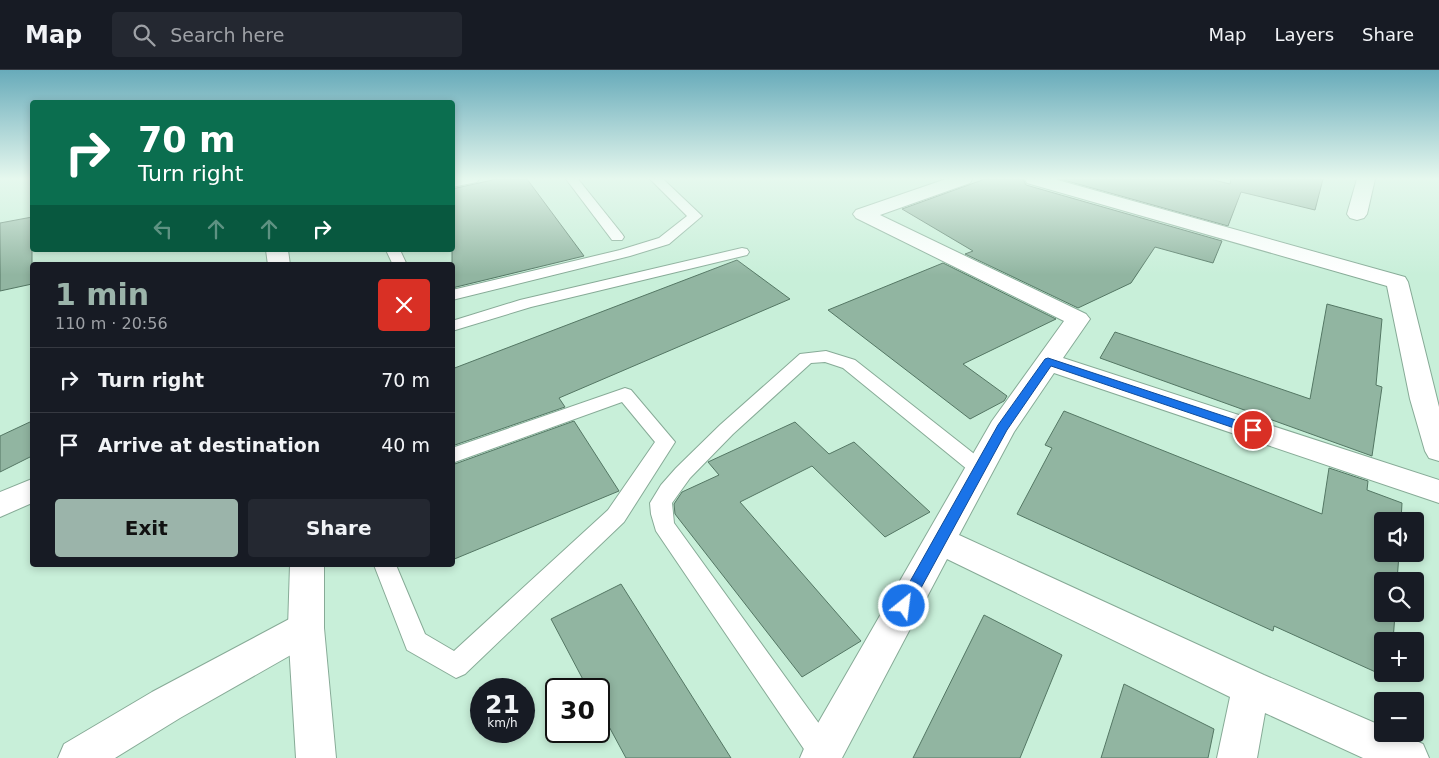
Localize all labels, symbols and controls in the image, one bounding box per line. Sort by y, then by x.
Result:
search box [112,12,462,57]
text: Map [25,21,82,49]
icon: search [130,21,158,49]
text: Search here [170,24,284,46]
text: Map [1208,24,1246,45]
text: Layers [1274,24,1334,45]
text: Share [1362,24,1414,45]
icon: right [55,120,120,185]
text: 70 m [138,120,235,160]
text: Turn right [138,161,243,186]
icon: left [149,215,177,243]
icon: ahead [202,215,230,243]
icon: ahead [255,215,283,243]
icon: right [308,215,336,243]
text: 1 min [55,277,149,312]
button: close [378,279,430,331]
text: 110 m · 20:56 [55,314,168,333]
icon: right [55,366,83,394]
text: Turn right [98,369,204,391]
text: 70 m [381,369,430,391]
pin [1232,409,1274,451]
icon: arrive [1239,416,1267,444]
icon: arrive [55,431,83,459]
text: Arrive at destination [98,434,320,456]
text: 40 m [381,434,430,456]
button: Exit [55,499,238,557]
button: Share [248,499,430,557]
map controls [1374,512,1424,742]
button: sound [1374,512,1424,562]
button: search [1374,572,1424,622]
position arrow [877,579,929,631]
button: + [1374,632,1424,682]
speed limit sign: 30 [545,678,610,743]
text: 21 [485,690,520,719]
button: − [1374,692,1424,742]
text: km/h [487,716,518,730]

